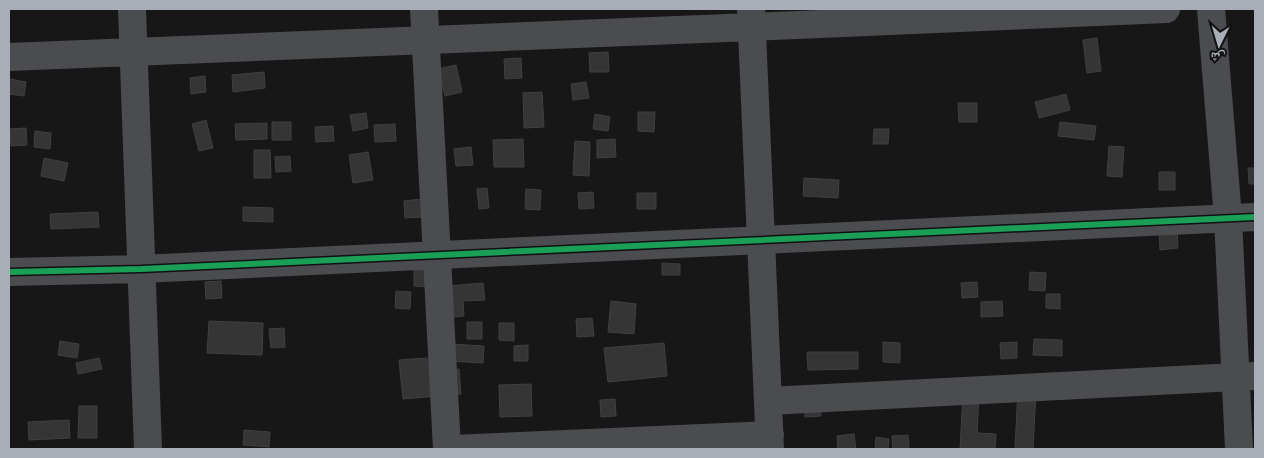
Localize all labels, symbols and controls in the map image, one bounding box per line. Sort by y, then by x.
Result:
north arrow [1194,20,1244,70]
text: ش [1209,48,1226,69]

